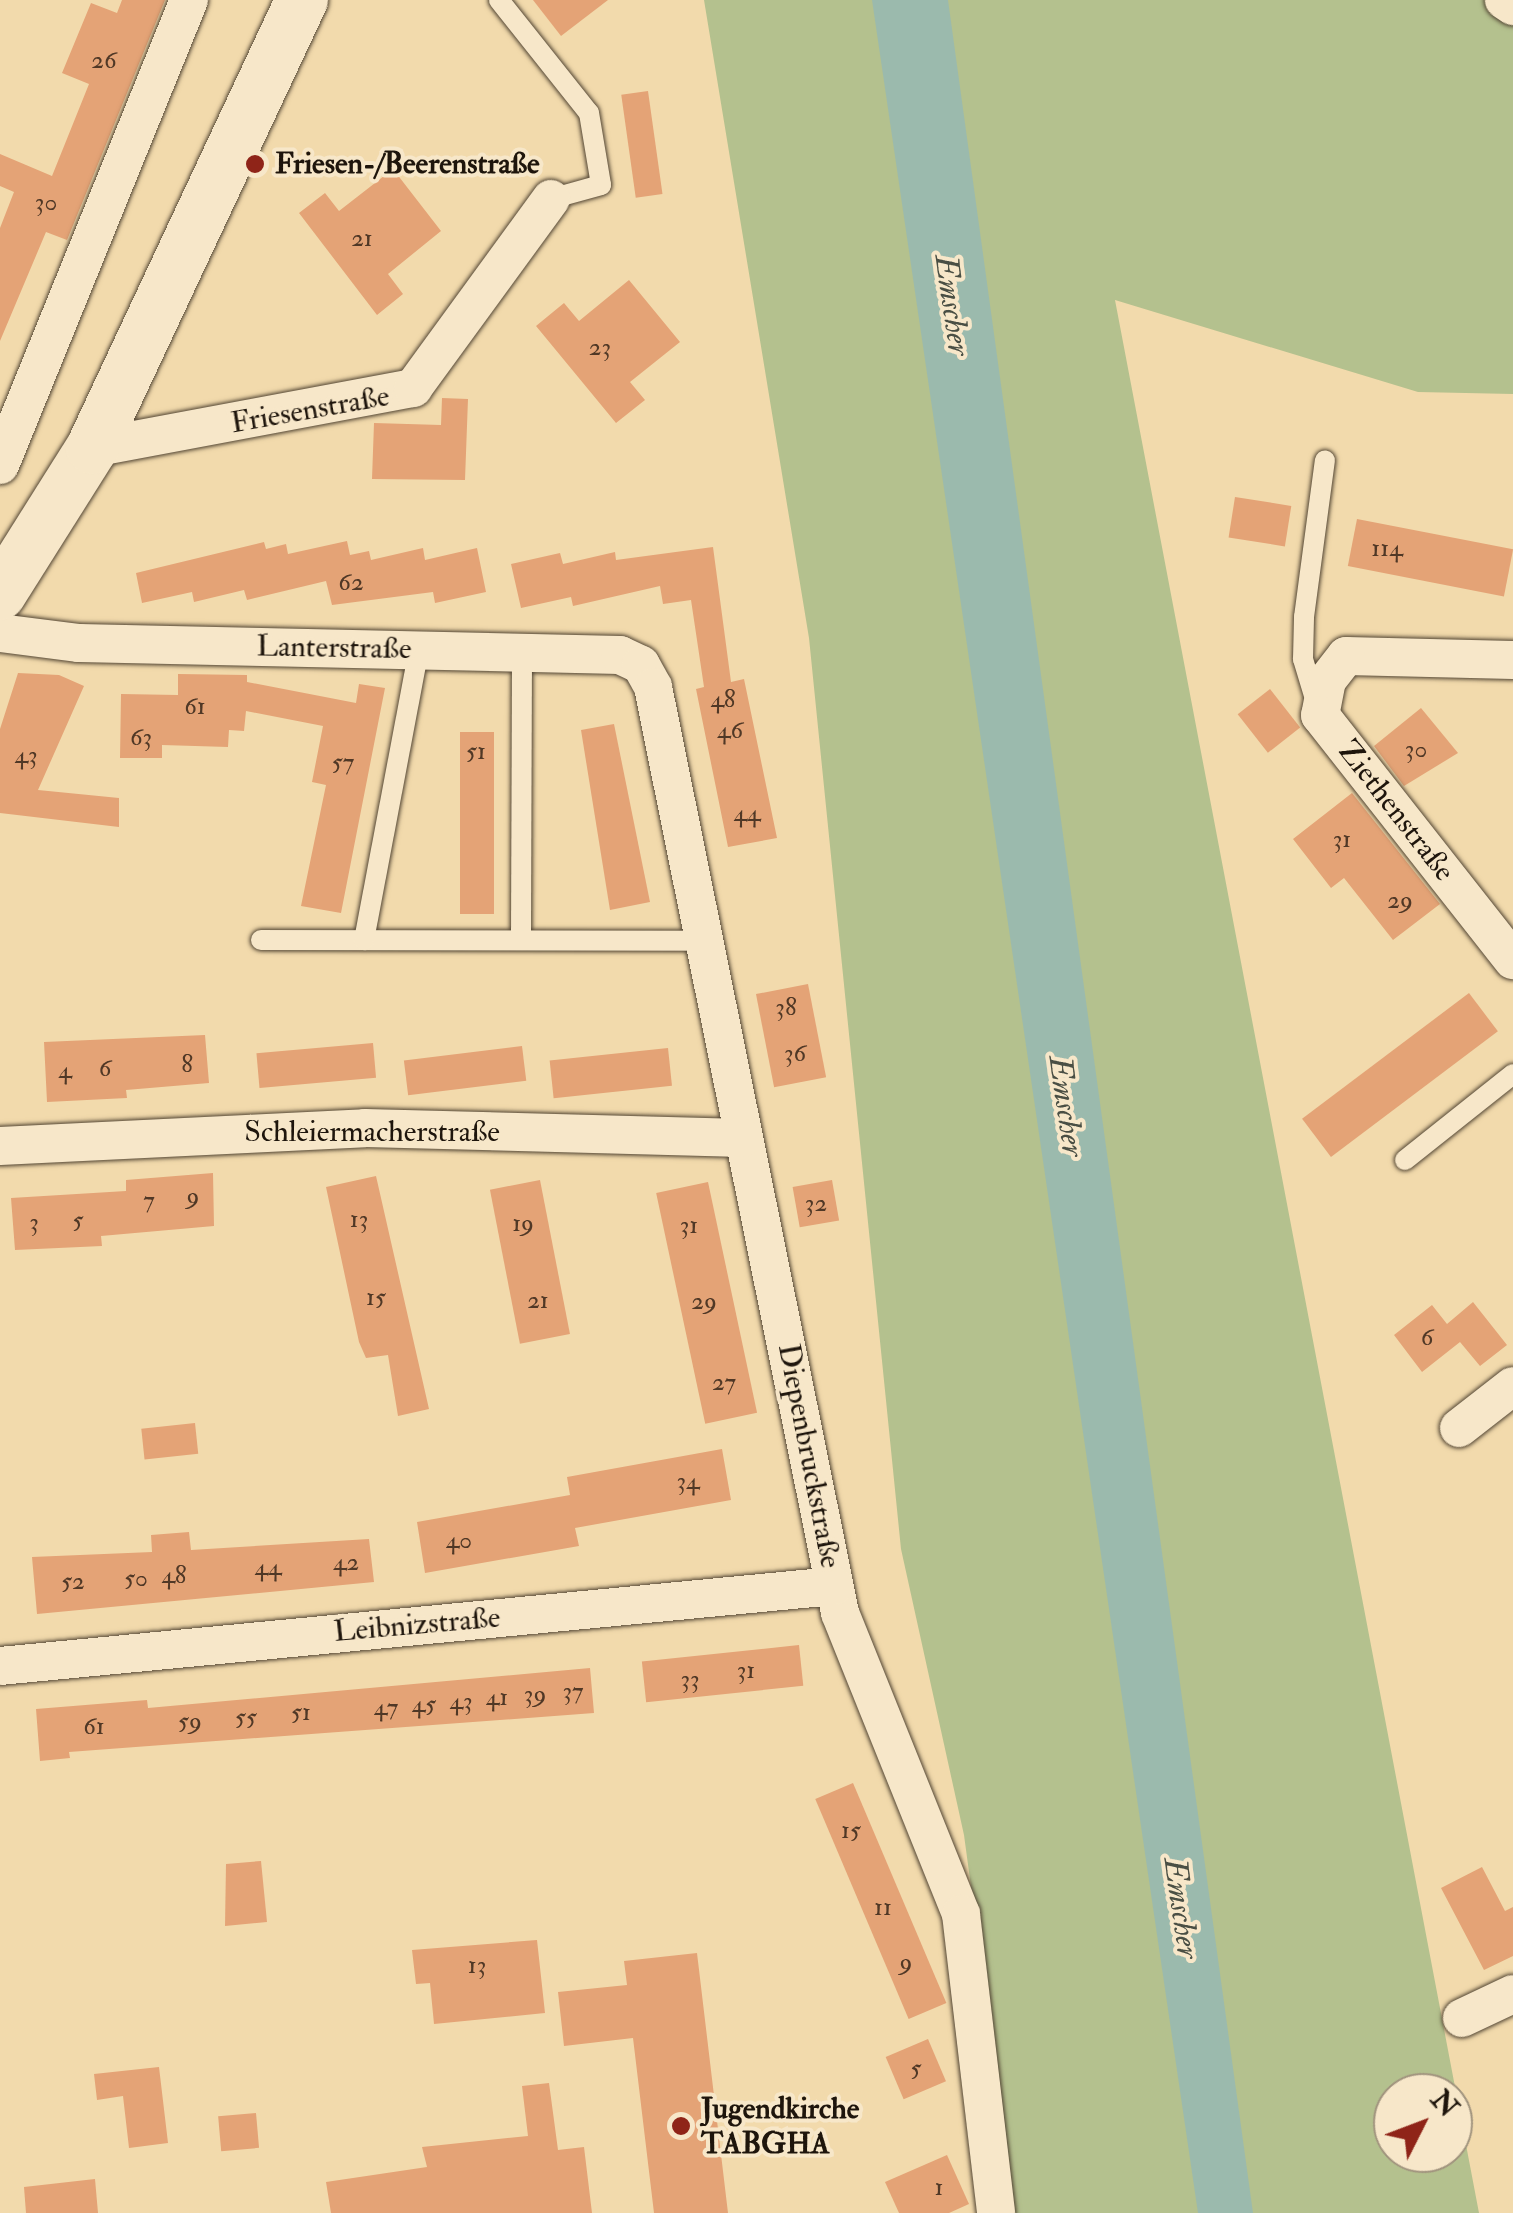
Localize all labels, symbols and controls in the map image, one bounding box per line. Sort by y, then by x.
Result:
house number: 26 [91,46,117,76]
place label: Friesen-/Beerenstraße [275,146,539,182]
marker: Friesen-/Beerenstraße [244,153,266,175]
house number: 30 [35,188,57,218]
house number: 21 [351,224,373,254]
water label: Emscher [926,252,978,358]
house number: 23 [589,333,611,363]
street label: Friesenstraße [228,378,392,442]
house number: 114 [1371,534,1403,564]
house number: 62 [338,568,364,598]
street label: Lanterstraße [256,629,412,667]
house number: 48 [710,685,736,715]
house number: 61 [184,692,206,722]
house number: 46 [717,716,743,746]
house number: 63 [130,723,152,753]
street label: Ziethenstraße [1330,733,1462,889]
house number: 30 [1405,735,1427,765]
house number: 51 [466,737,486,767]
house number: 43 [14,741,38,771]
house number: 57 [332,748,354,778]
house number: 44 [734,799,760,829]
house number: 31 [1333,825,1351,855]
house number: 29 [1387,886,1413,916]
house number: 38 [775,993,797,1023]
house number: 36 [784,1039,806,1069]
house number: 8 [181,1050,193,1080]
water label: Emscher [1040,1053,1092,1159]
house number: 6 [99,1054,111,1084]
house number: 4 [58,1056,72,1086]
street label: Schleiermacherstraße [244,1114,500,1150]
house number: 9 [187,1182,199,1212]
house number: 7 [143,1186,155,1216]
house number: 32 [805,1189,827,1219]
house number: 13 [350,1205,368,1235]
house number: 5 [73,1206,83,1236]
house number: 3 [29,1208,39,1238]
house number: 19 [512,1209,534,1239]
house number: 31 [680,1211,698,1241]
house number: 15 [366,1283,386,1313]
house number: 21 [527,1286,549,1316]
house number: 29 [691,1287,717,1317]
house number: 6 [1421,1323,1433,1353]
street label: Diepenbruckstraße [770,1341,848,1571]
house number: 27 [712,1368,736,1398]
house number: 34 [677,1467,699,1497]
house number: 40 [446,1526,472,1556]
house number: 42 [333,1548,359,1578]
house number: 44 [255,1553,281,1583]
house number: 48 [161,1561,187,1591]
house number: 50 [124,1564,148,1594]
house number: 52 [61,1567,85,1597]
street label: Leibnizstraße [332,1600,502,1650]
house number: 31 [737,1656,755,1686]
house number: 33 [680,1665,700,1695]
house number: 37 [562,1677,584,1707]
house number: 39 [524,1680,546,1710]
house number: 41 [486,1683,508,1713]
house number: 43 [449,1687,473,1717]
house number: 45 [412,1690,436,1720]
house number: 47 [374,1693,398,1723]
house number: 51 [291,1698,311,1728]
house number: 55 [235,1703,257,1733]
house number: 59 [178,1707,202,1737]
house number: 61 [83,1712,105,1742]
house number: 15 [841,1816,861,1846]
water label: Emscher [1155,1855,1207,1961]
house number: 11 [874,1893,892,1923]
house number: 9 [900,1948,912,1978]
house number: 13 [468,1951,486,1981]
house number: 5 [911,2054,921,2084]
north arrow [1373,2073,1473,2173]
text: N [1423,2083,1466,2125]
place label: Jugendkirche TABGHA [701,2091,859,2162]
marker: Jugendkirche TABGHA [670,2115,692,2137]
house number: 1 [935,2173,943,2203]

